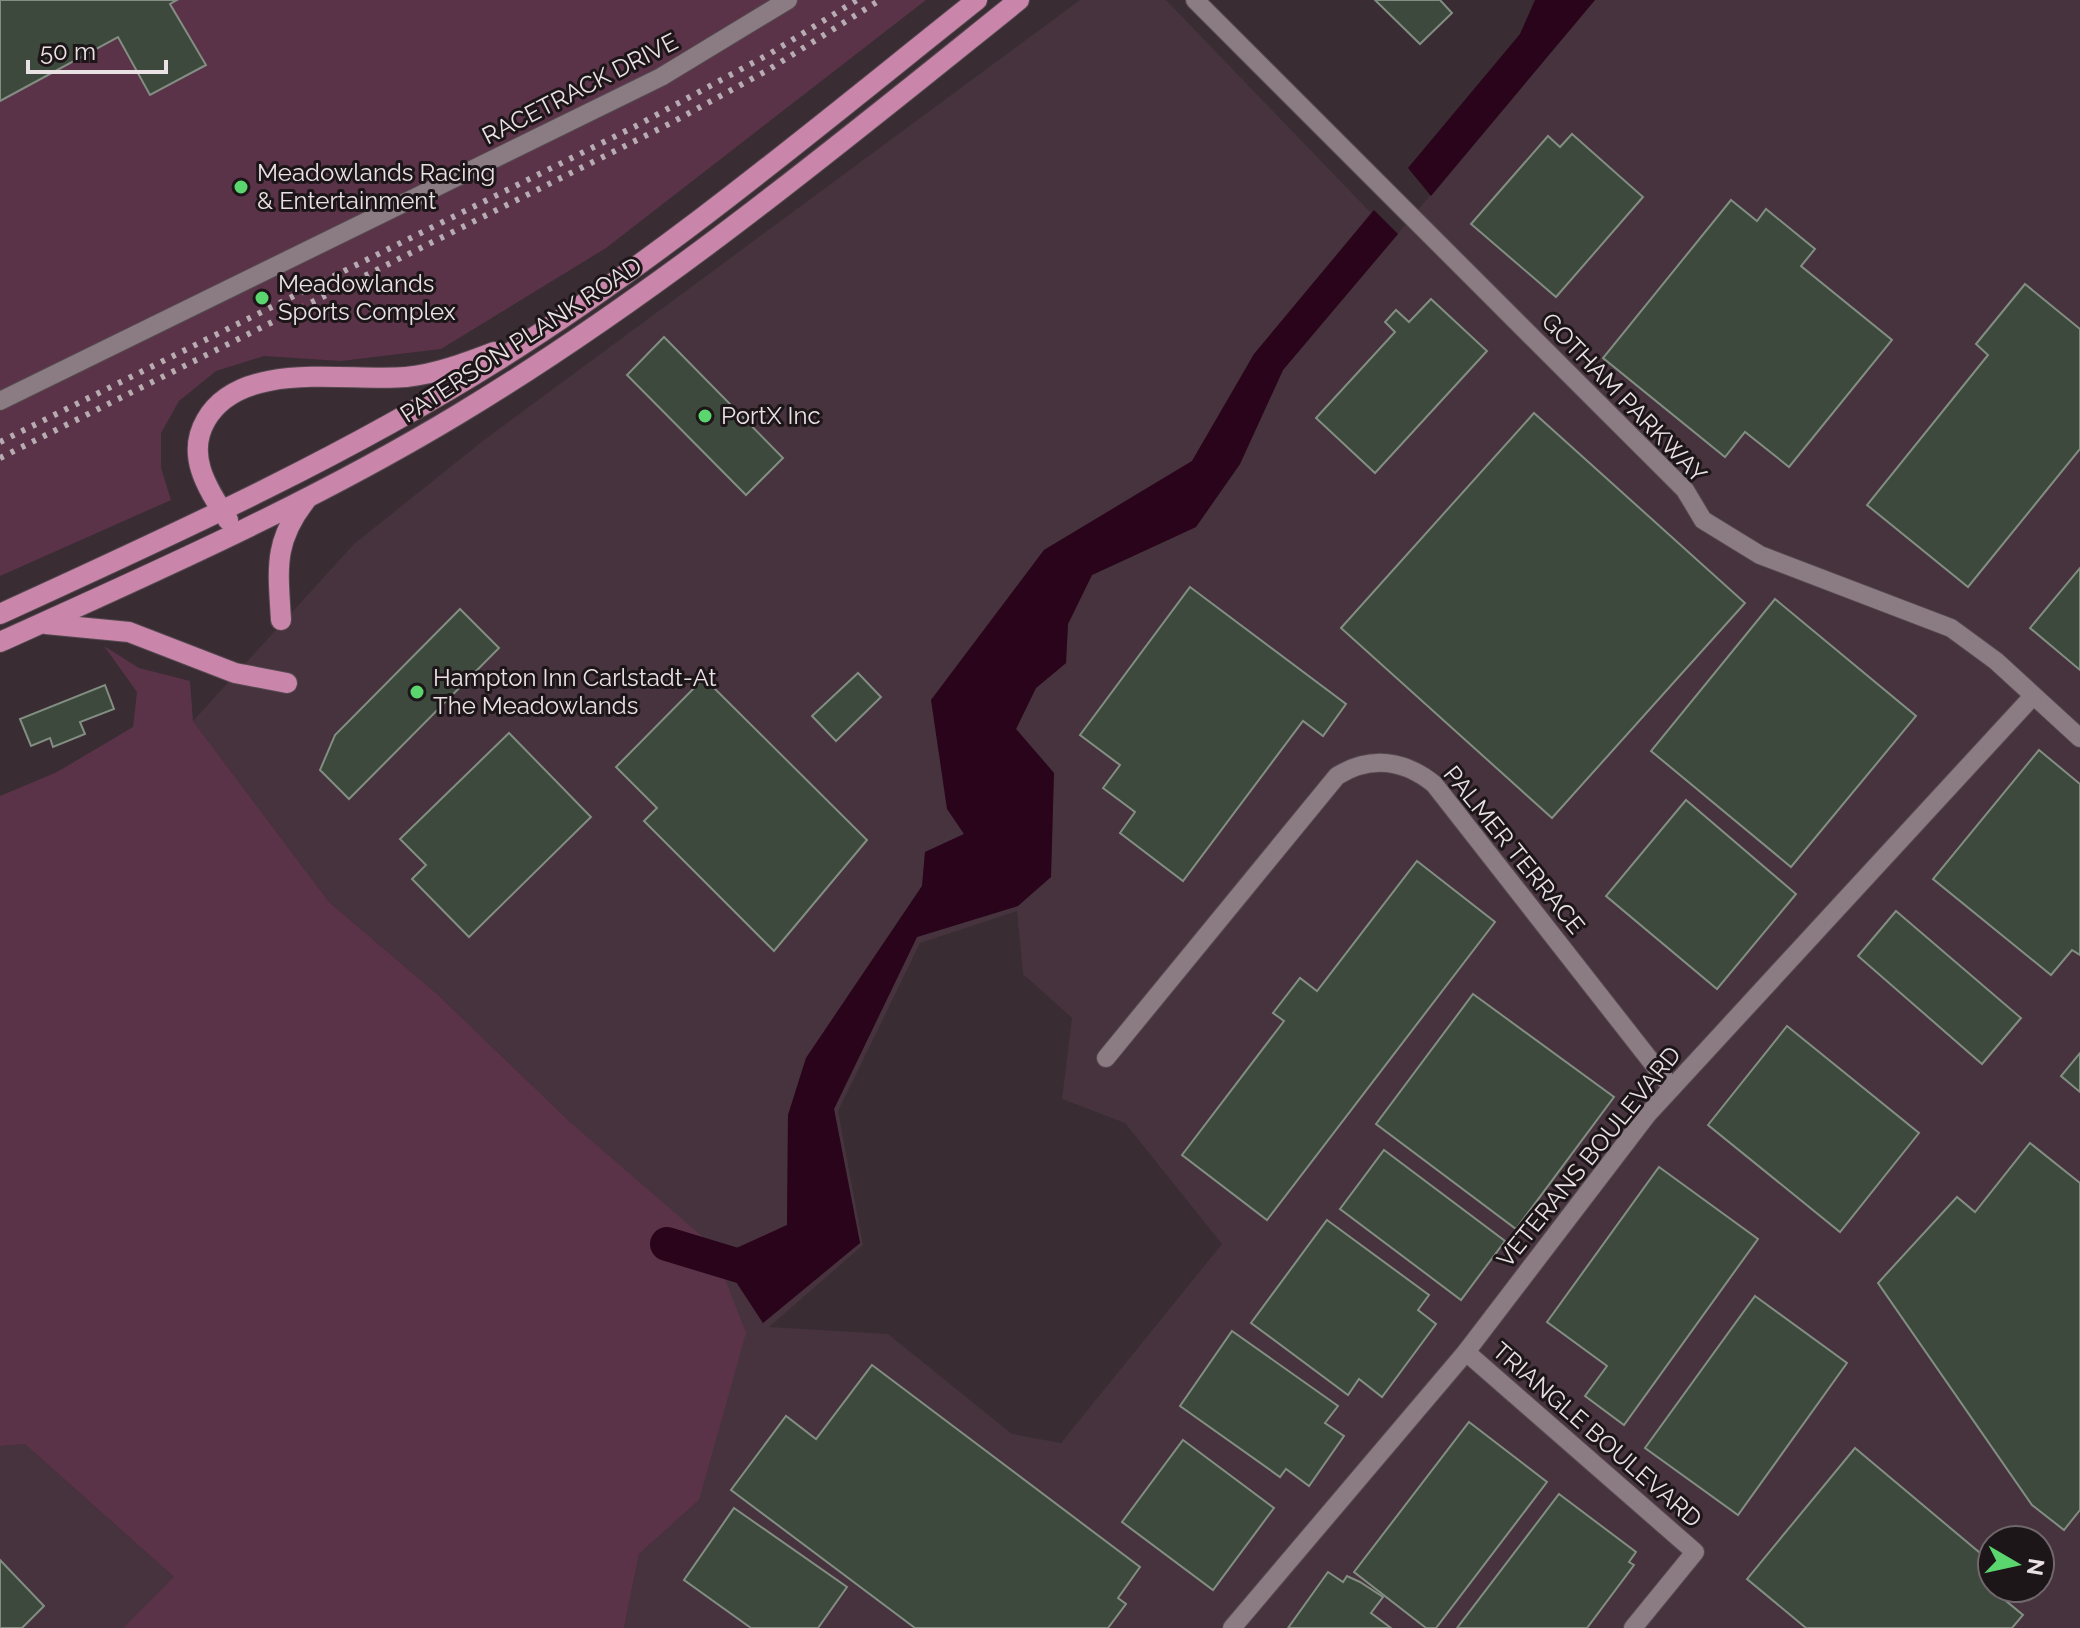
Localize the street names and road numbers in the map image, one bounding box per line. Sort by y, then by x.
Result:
street label: RACETRACK DRIVE [477,27,682,150]
street label: PATERSON PLANK ROAD [395,251,647,429]
street label: GOTHAM PARKWAY [1536,307,1713,489]
street label: PALMER TERRACE [1438,760,1591,940]
street label: VETERANS BOULEVARD [1491,1040,1687,1273]
street label: TRIANGLE BOULEVARD [1487,1336,1708,1533]

